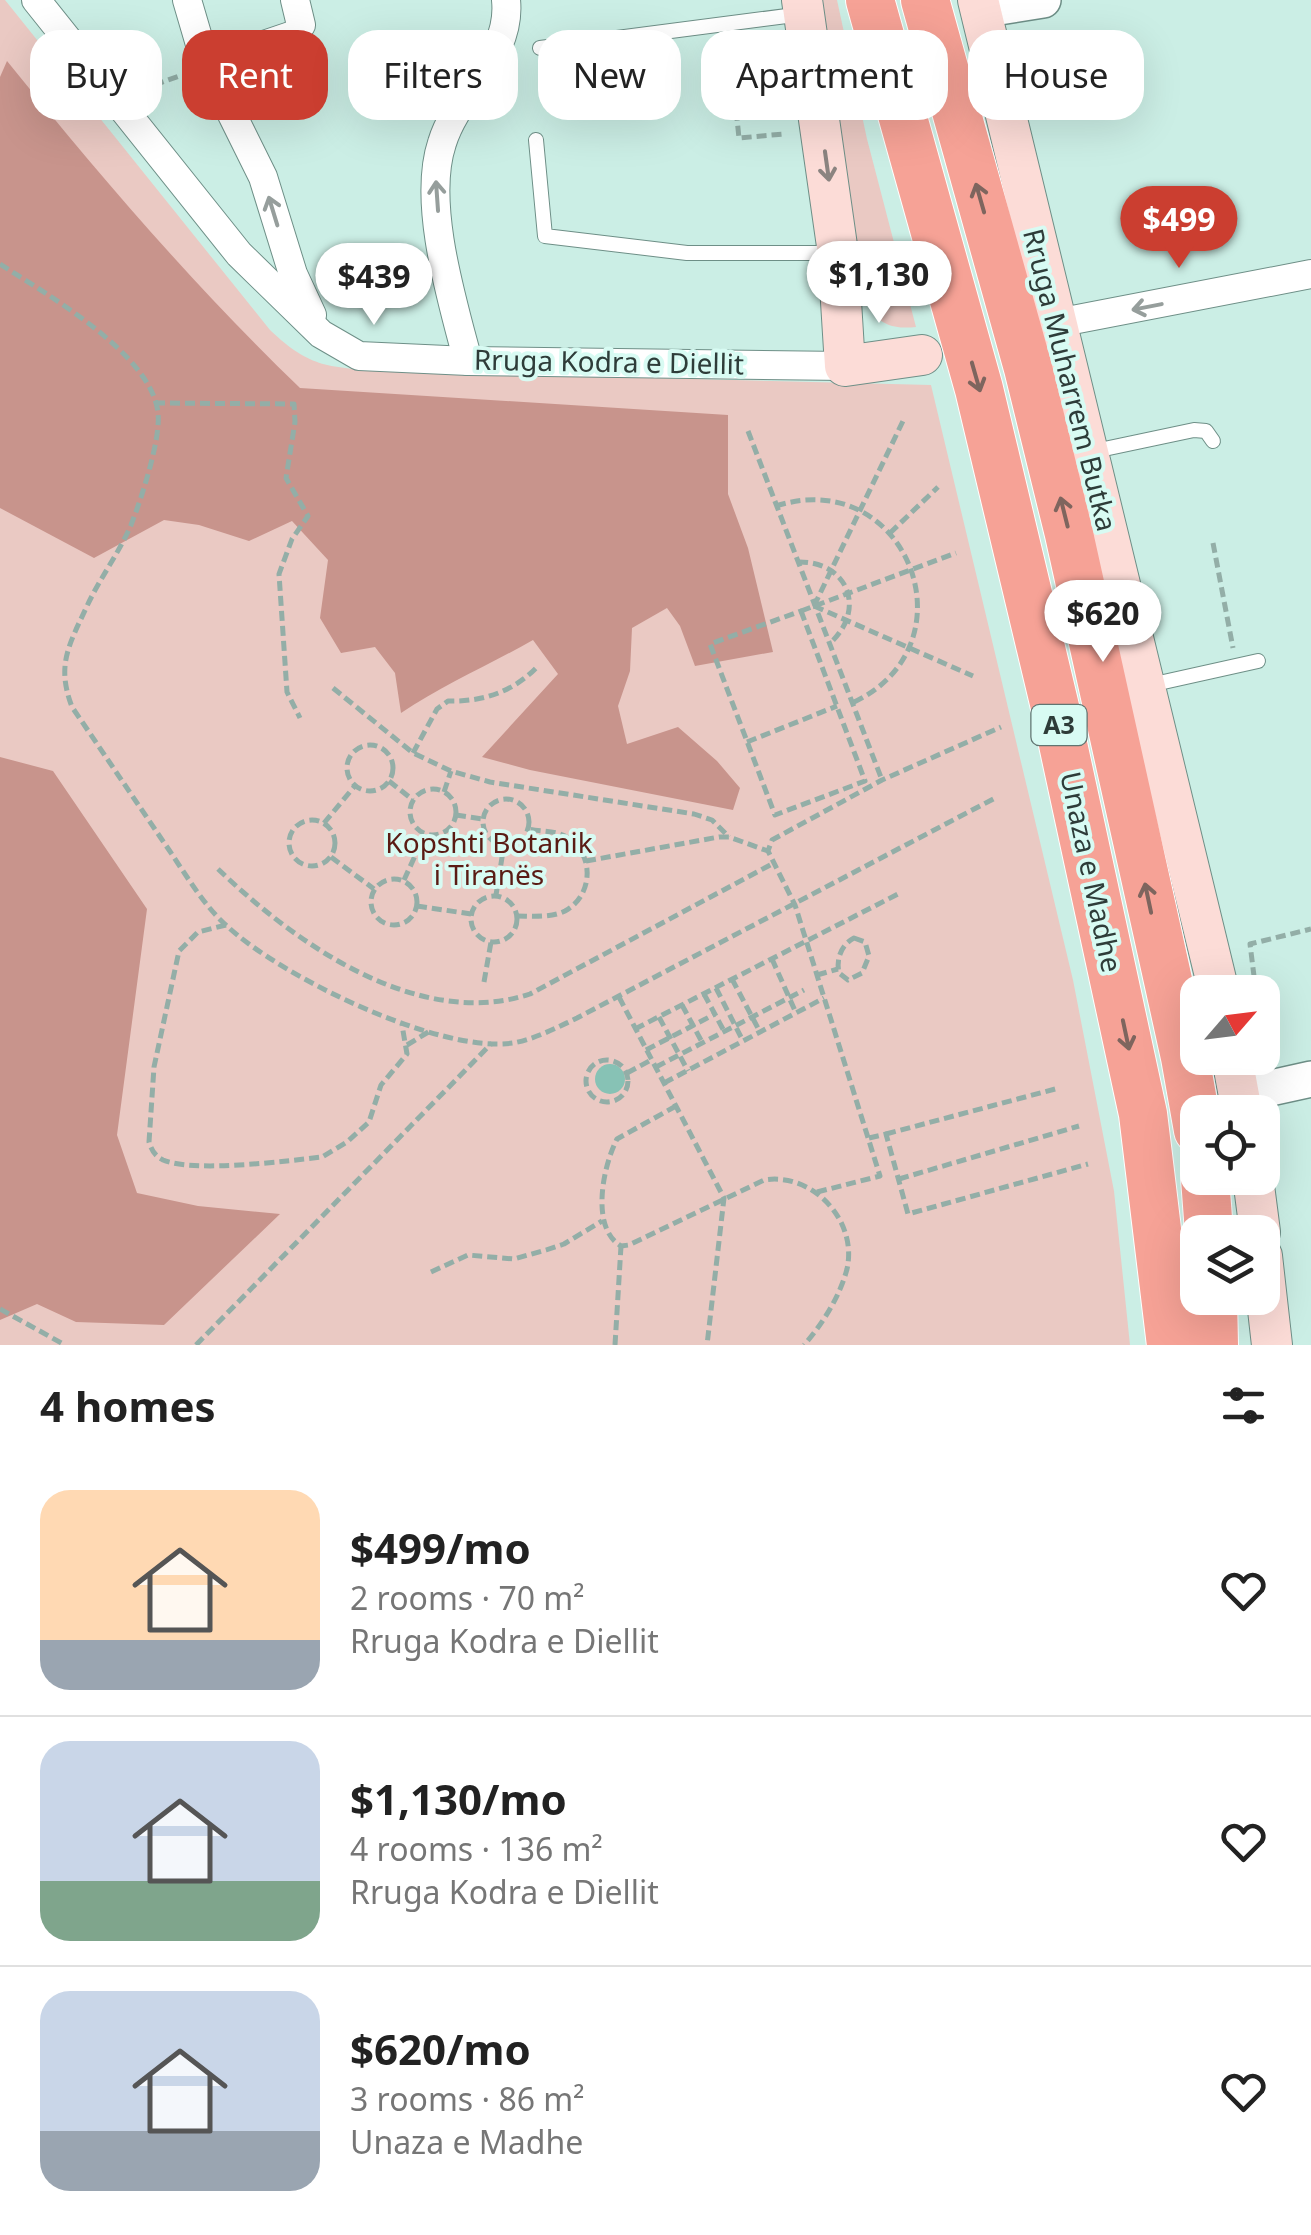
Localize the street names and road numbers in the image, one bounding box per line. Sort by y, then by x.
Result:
street label: Rruga Muharrem Butka [1015,225,1127,535]
street label: Rruga Kodra e Diellit [474,340,744,382]
road number: A3 [1032,705,1086,745]
street label: Unaza e Madhe [1052,768,1132,976]

